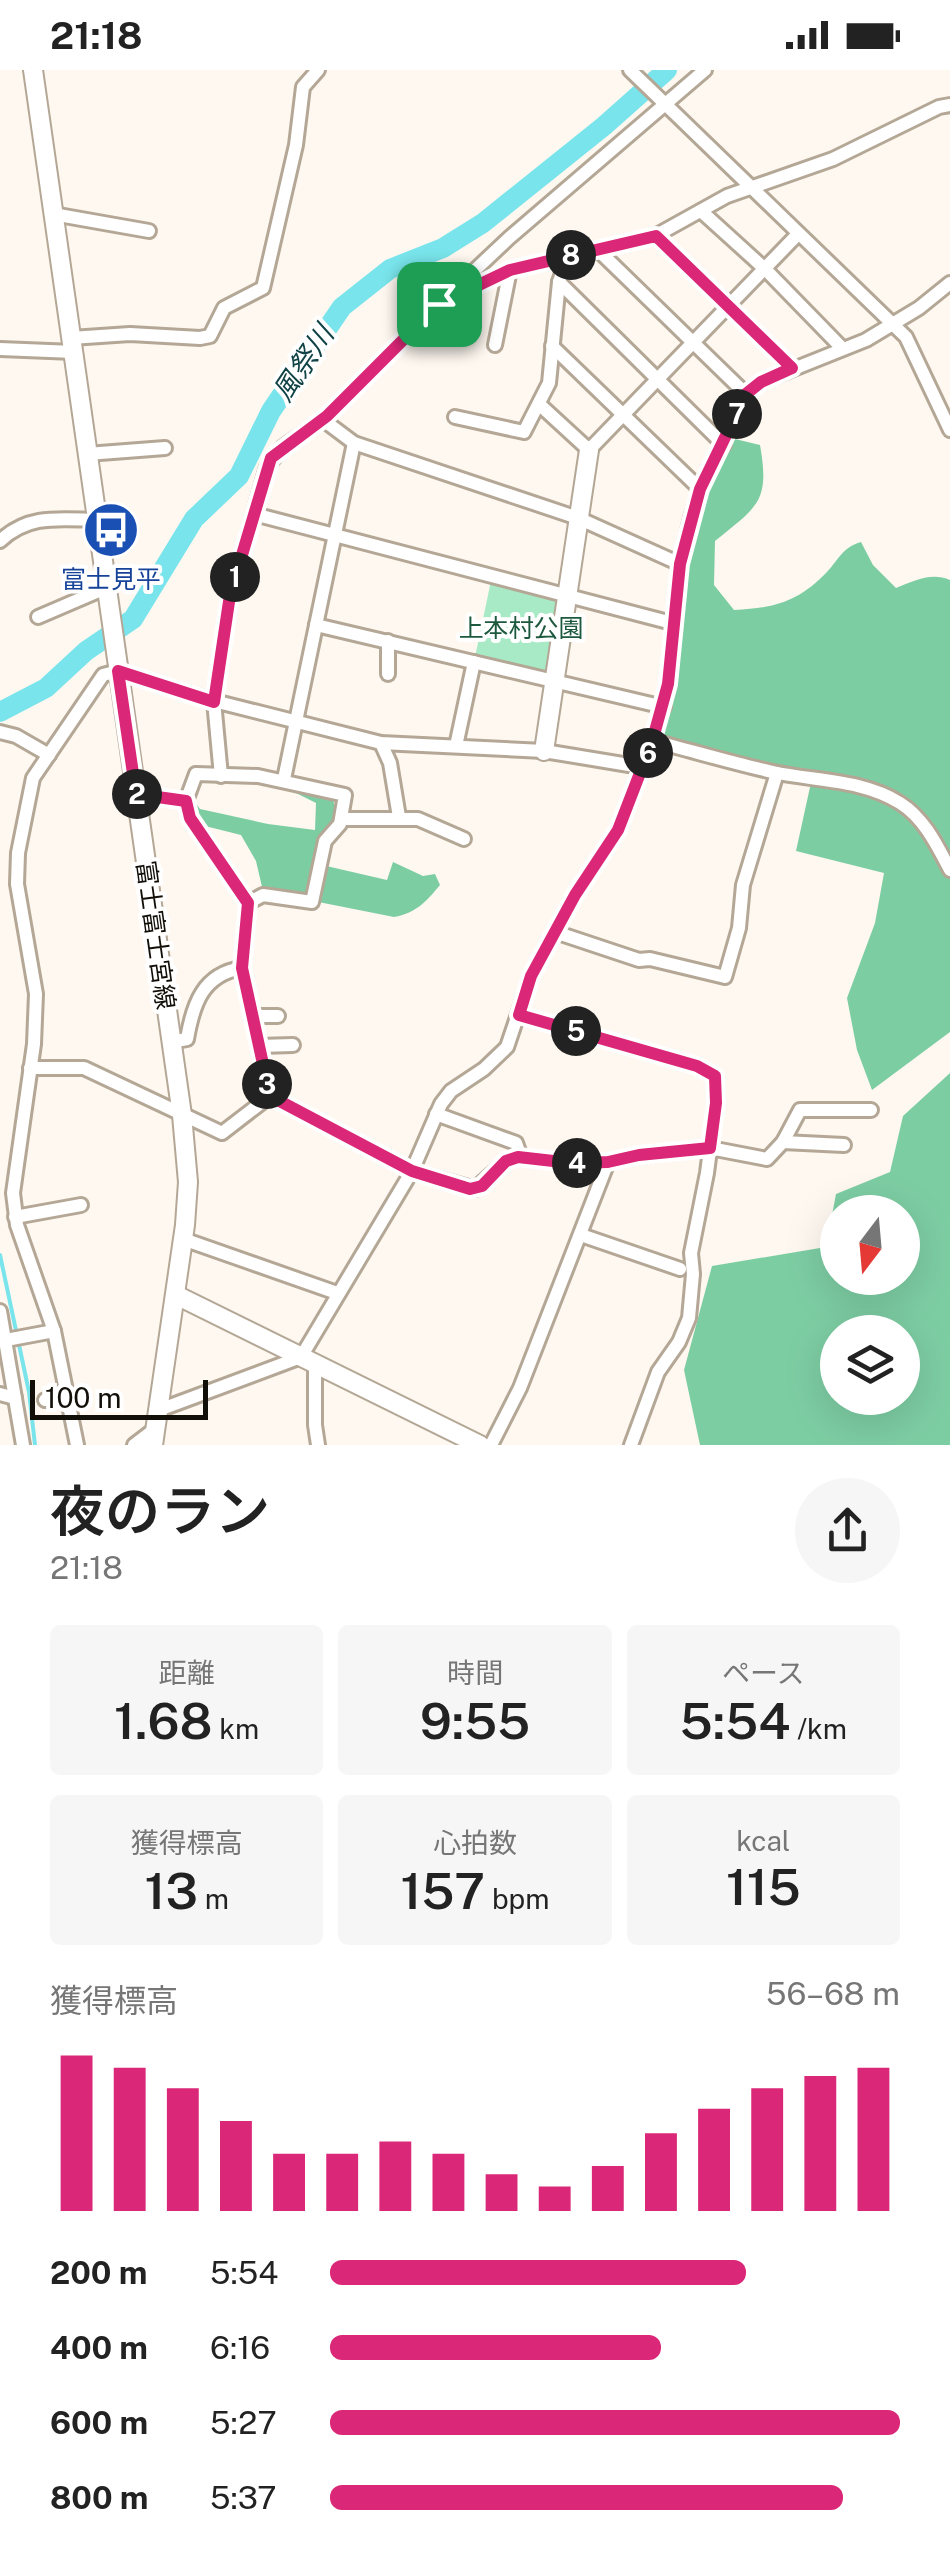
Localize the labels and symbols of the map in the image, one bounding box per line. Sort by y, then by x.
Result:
pin: 8 [546,230,596,280]
pin [397,262,482,347]
water label: 風祭川 [265,316,341,407]
pin: 7 [712,389,762,439]
bus stop icon: 富士見平 [81,500,141,560]
pin: 1 [210,552,260,602]
place label: 富士見平 [61,564,161,594]
park label: 上本村公園 [458,613,584,643]
pin: 6 [623,728,673,778]
pin: 2 [112,769,162,819]
street label: 富士富士宮線 [131,859,181,1011]
pin: 5 [551,1006,601,1056]
pin: 3 [242,1059,292,1109]
pin: 4 [552,1138,602,1188]
north arrow [820,1195,920,1295]
scale bar [30,1375,208,1420]

